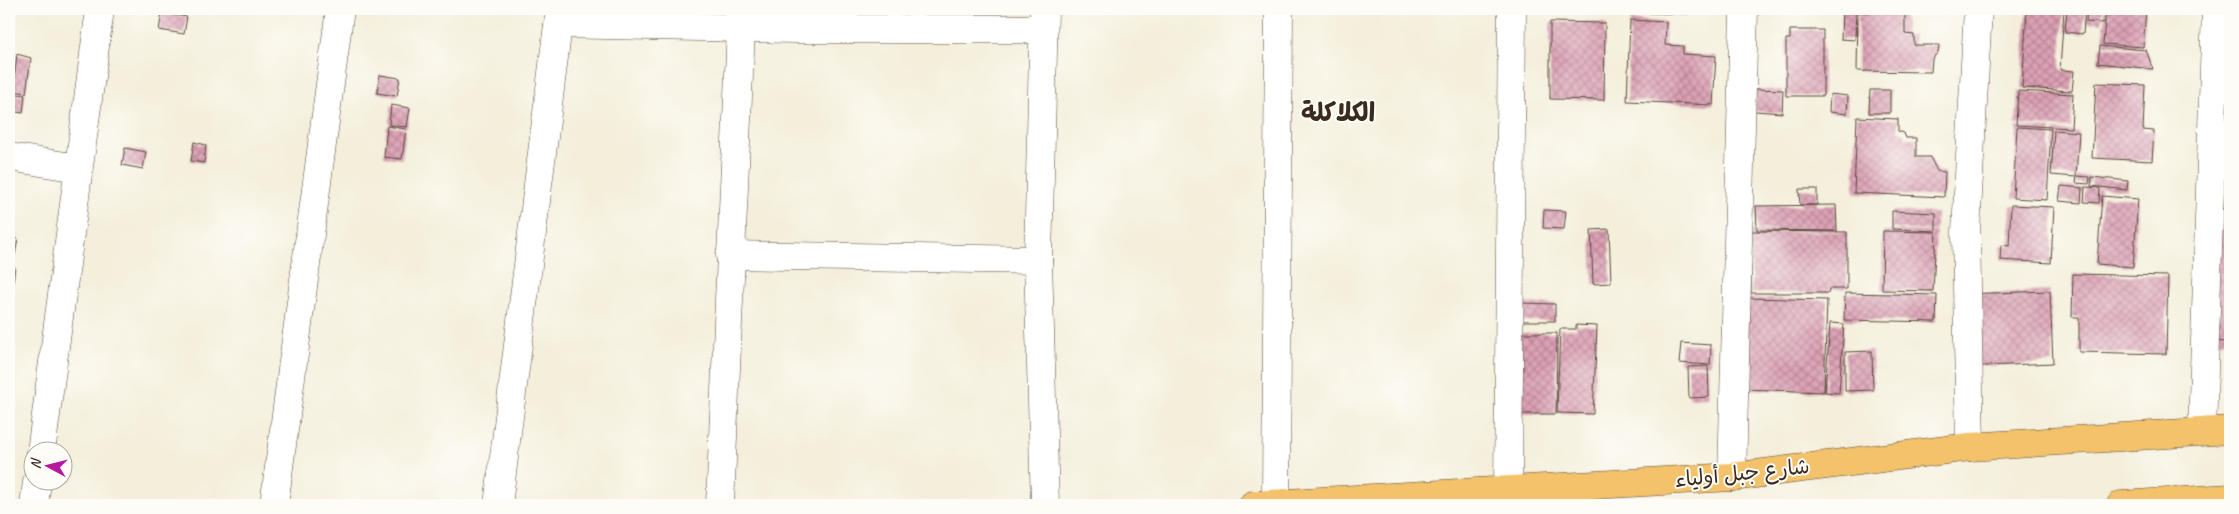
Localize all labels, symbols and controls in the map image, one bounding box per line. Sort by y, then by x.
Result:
district label: الكلاكلة [1301,96,1375,129]
north arrow [22,442,72,492]
street label: شارع جبل أولياء [1673,453,1811,495]
text: N [27,457,45,470]

